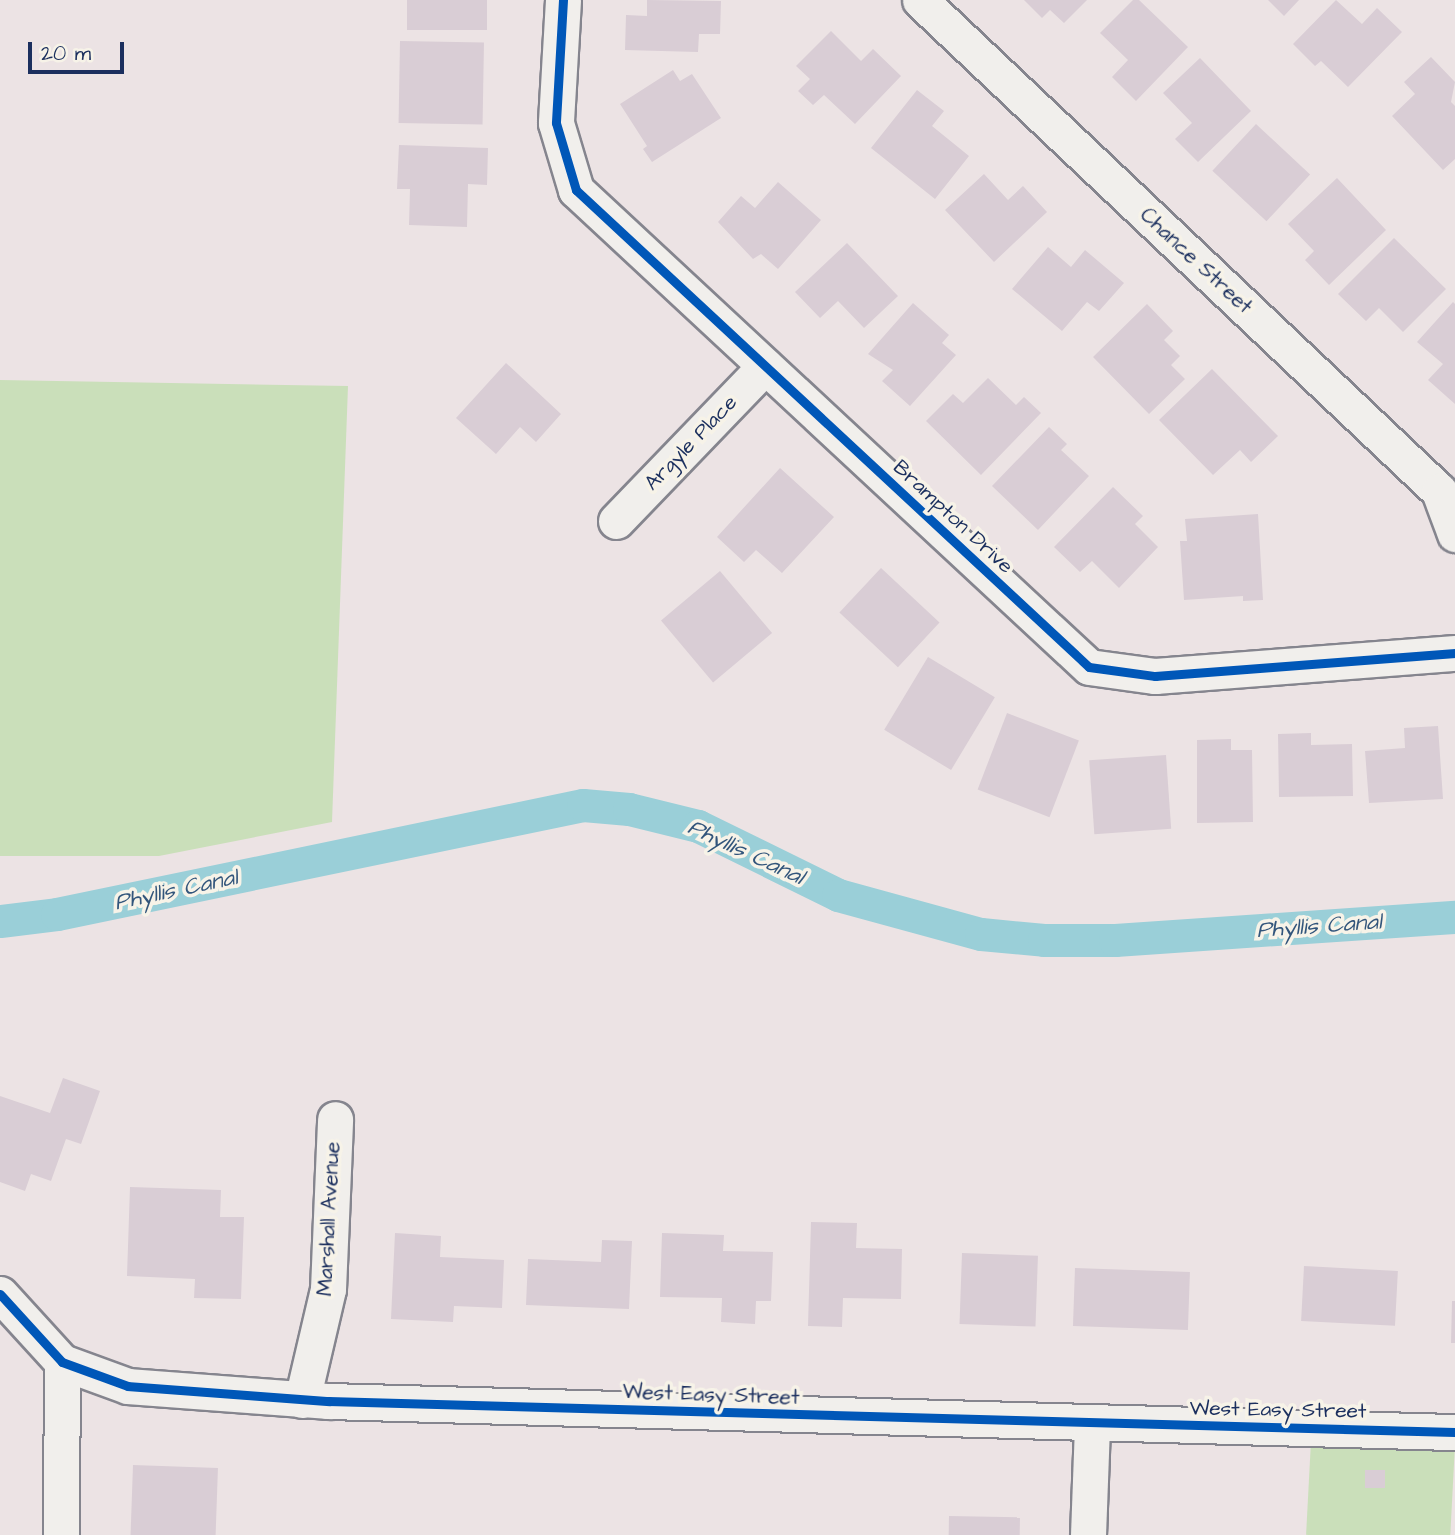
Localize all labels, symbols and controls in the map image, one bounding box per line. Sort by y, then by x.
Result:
scale bar [32,28,128,72]
text: 20 m [41,39,91,68]
street label: Chance Street [1135,203,1257,319]
street label: Argyle Place [639,390,743,496]
street label: Brampton Drive [888,455,1018,579]
water label: Phyllis Canal [684,813,808,891]
water label: Phyllis Canal [112,864,240,916]
water label: Phyllis Canal [1256,908,1382,944]
street label: Marshall Avenue [312,1141,346,1297]
street label: West Easy Street [622,1379,800,1411]
street label: West Easy Street [1189,1396,1367,1424]

